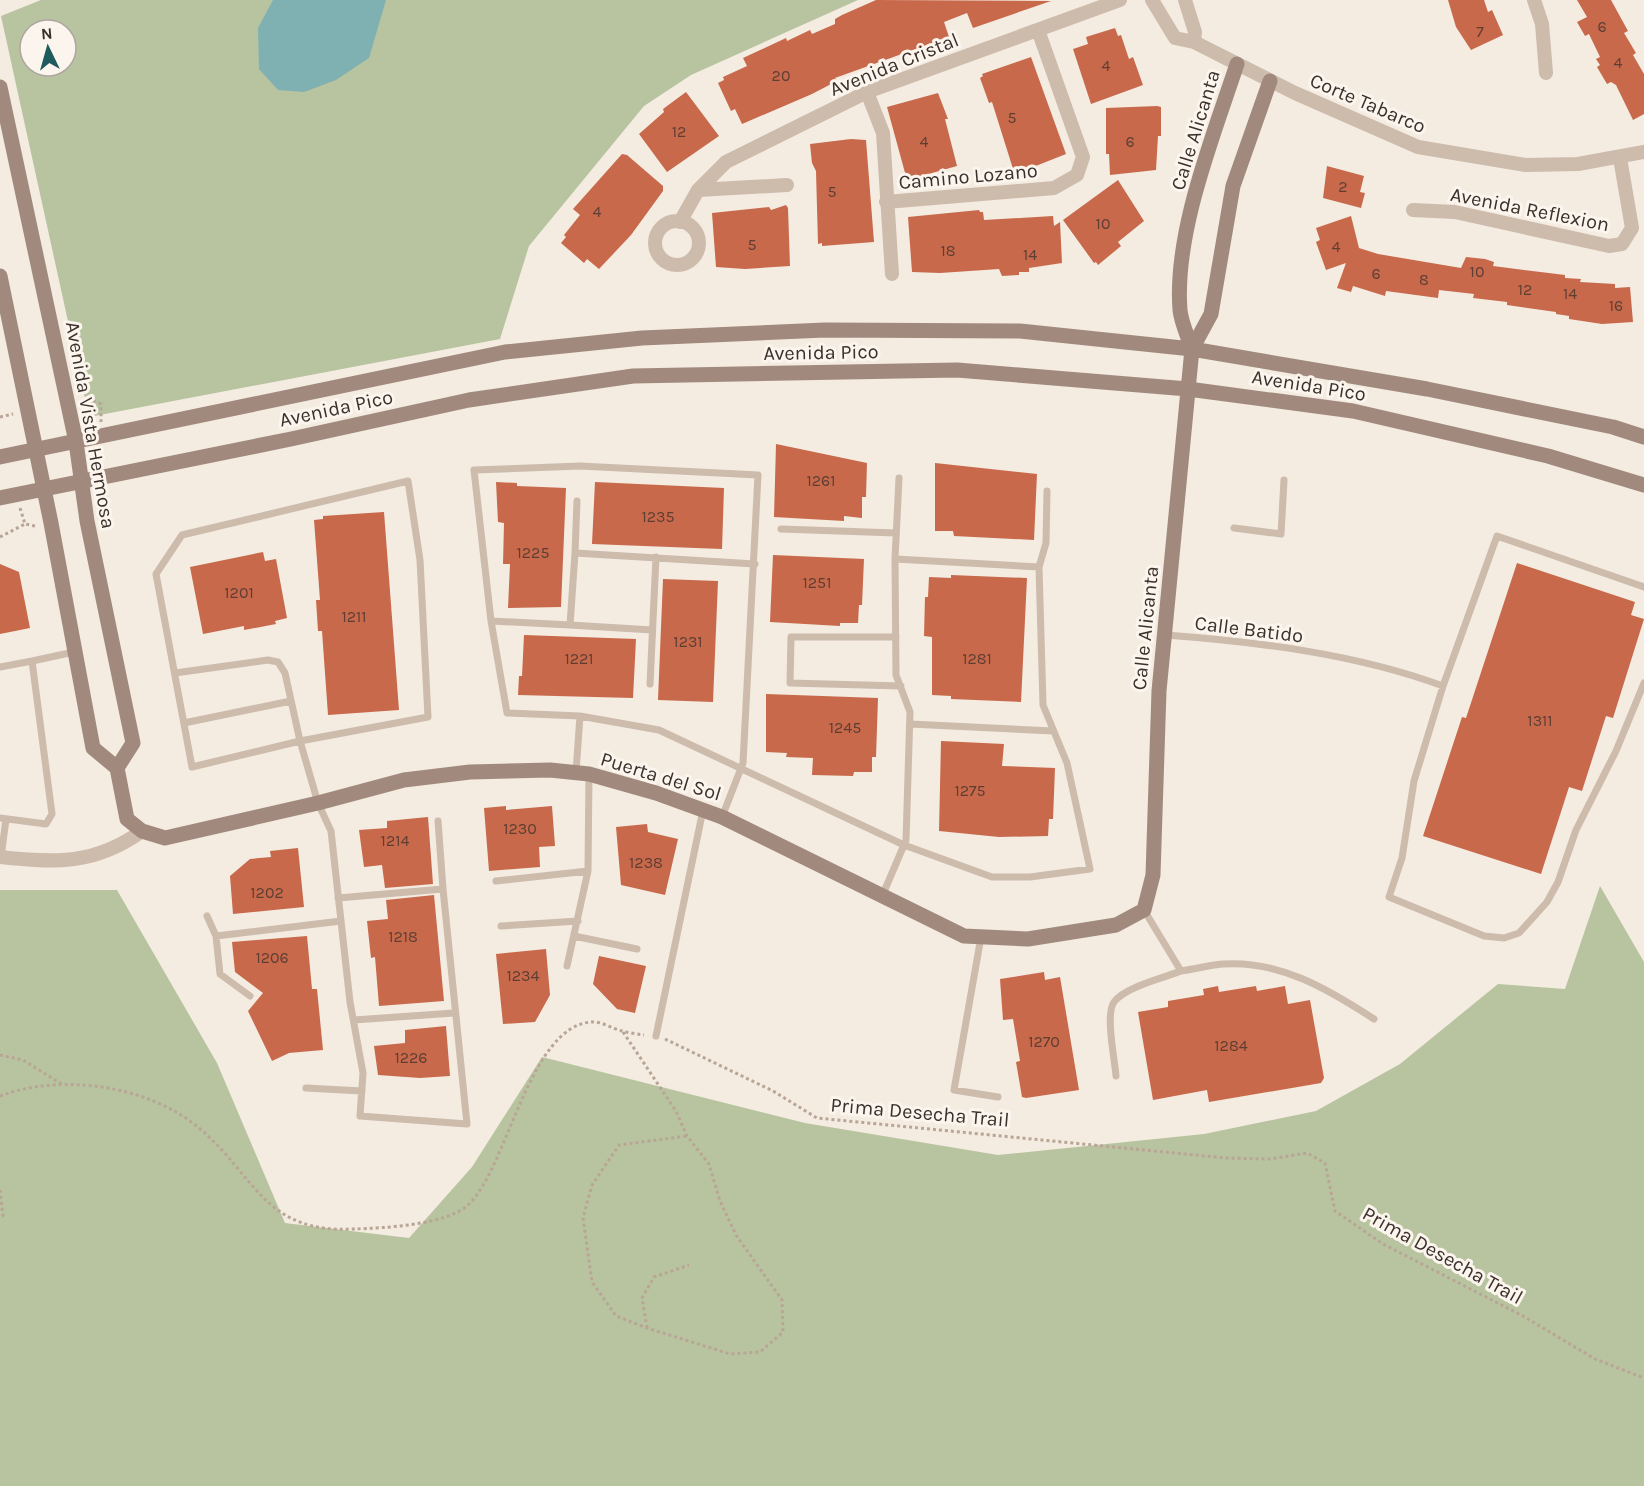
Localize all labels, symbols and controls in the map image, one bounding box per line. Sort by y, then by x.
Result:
house number: 6 [1597,17,1607,36]
north arrow [18,18,78,78]
house number: 7 [1476,22,1484,41]
text: N [40,24,53,44]
street label: Avenida Cristal [826,28,962,101]
house number: 4 [1614,53,1623,72]
house number: 4 [1102,56,1111,75]
house number: 20 [772,66,790,85]
street label: Calle Alicanta [1166,67,1225,193]
street label: Corte Tabarco [1306,69,1429,138]
house number: 5 [1007,108,1017,127]
house number: 12 [672,122,686,141]
house number: 4 [920,132,929,151]
house number: 6 [1125,132,1135,151]
street label: Camino Lozano [898,159,1039,194]
house number: 2 [1338,177,1348,196]
house number: 5 [827,182,837,201]
street label: Avenida Reflexion [1448,183,1611,236]
house number: 4 [593,202,602,221]
house number: 10 [1096,214,1110,233]
house number: 5 [747,235,757,254]
house number: 4 [1332,237,1341,256]
house number: 18 [940,241,956,260]
house number: 14 [1023,245,1037,264]
house number: 10 [1470,262,1484,281]
house number: 6 [1371,264,1381,283]
house number: 8 [1419,270,1429,289]
house number: 12 [1518,280,1532,299]
house number: 14 [1563,284,1577,303]
house number: 16 [1609,296,1623,315]
street label: Avenida Vista Hermosa [61,320,120,531]
street label: Avenida Pico [763,340,879,365]
street label: Avenida Pico [1250,365,1368,406]
street label: Avenida Pico [277,385,395,432]
house number: 1261 [806,471,836,490]
house number: 1235 [641,507,675,526]
house number: 1225 [517,543,549,562]
street label: Calle Alicanta [1128,565,1163,691]
house number: 1251 [803,573,831,592]
house number: 1201 [224,583,254,602]
house number: 1211 [341,607,367,626]
street label: Calle Batido [1193,611,1305,648]
house number: 1231 [673,632,703,651]
house number: 1221 [564,649,594,668]
house number: 1281 [962,649,992,668]
house number: 1311 [1527,711,1553,730]
house number: 1245 [829,718,861,737]
street label: Puerta del Sol [598,747,724,806]
house number: 1275 [954,781,986,800]
house number: 1230 [503,819,537,838]
house number: 1214 [381,831,409,850]
house number: 1238 [629,853,663,872]
house number: 1202 [250,883,284,902]
house number: 1218 [388,927,418,946]
house number: 1206 [255,948,289,967]
house number: 1234 [507,966,540,985]
house number: 1270 [1028,1032,1060,1051]
house number: 1284 [1214,1036,1248,1055]
house number: 1226 [395,1048,428,1067]
street label: Prima Desecha Trail [830,1093,1010,1132]
street label: Prima Desecha Trail [1359,1202,1527,1309]

